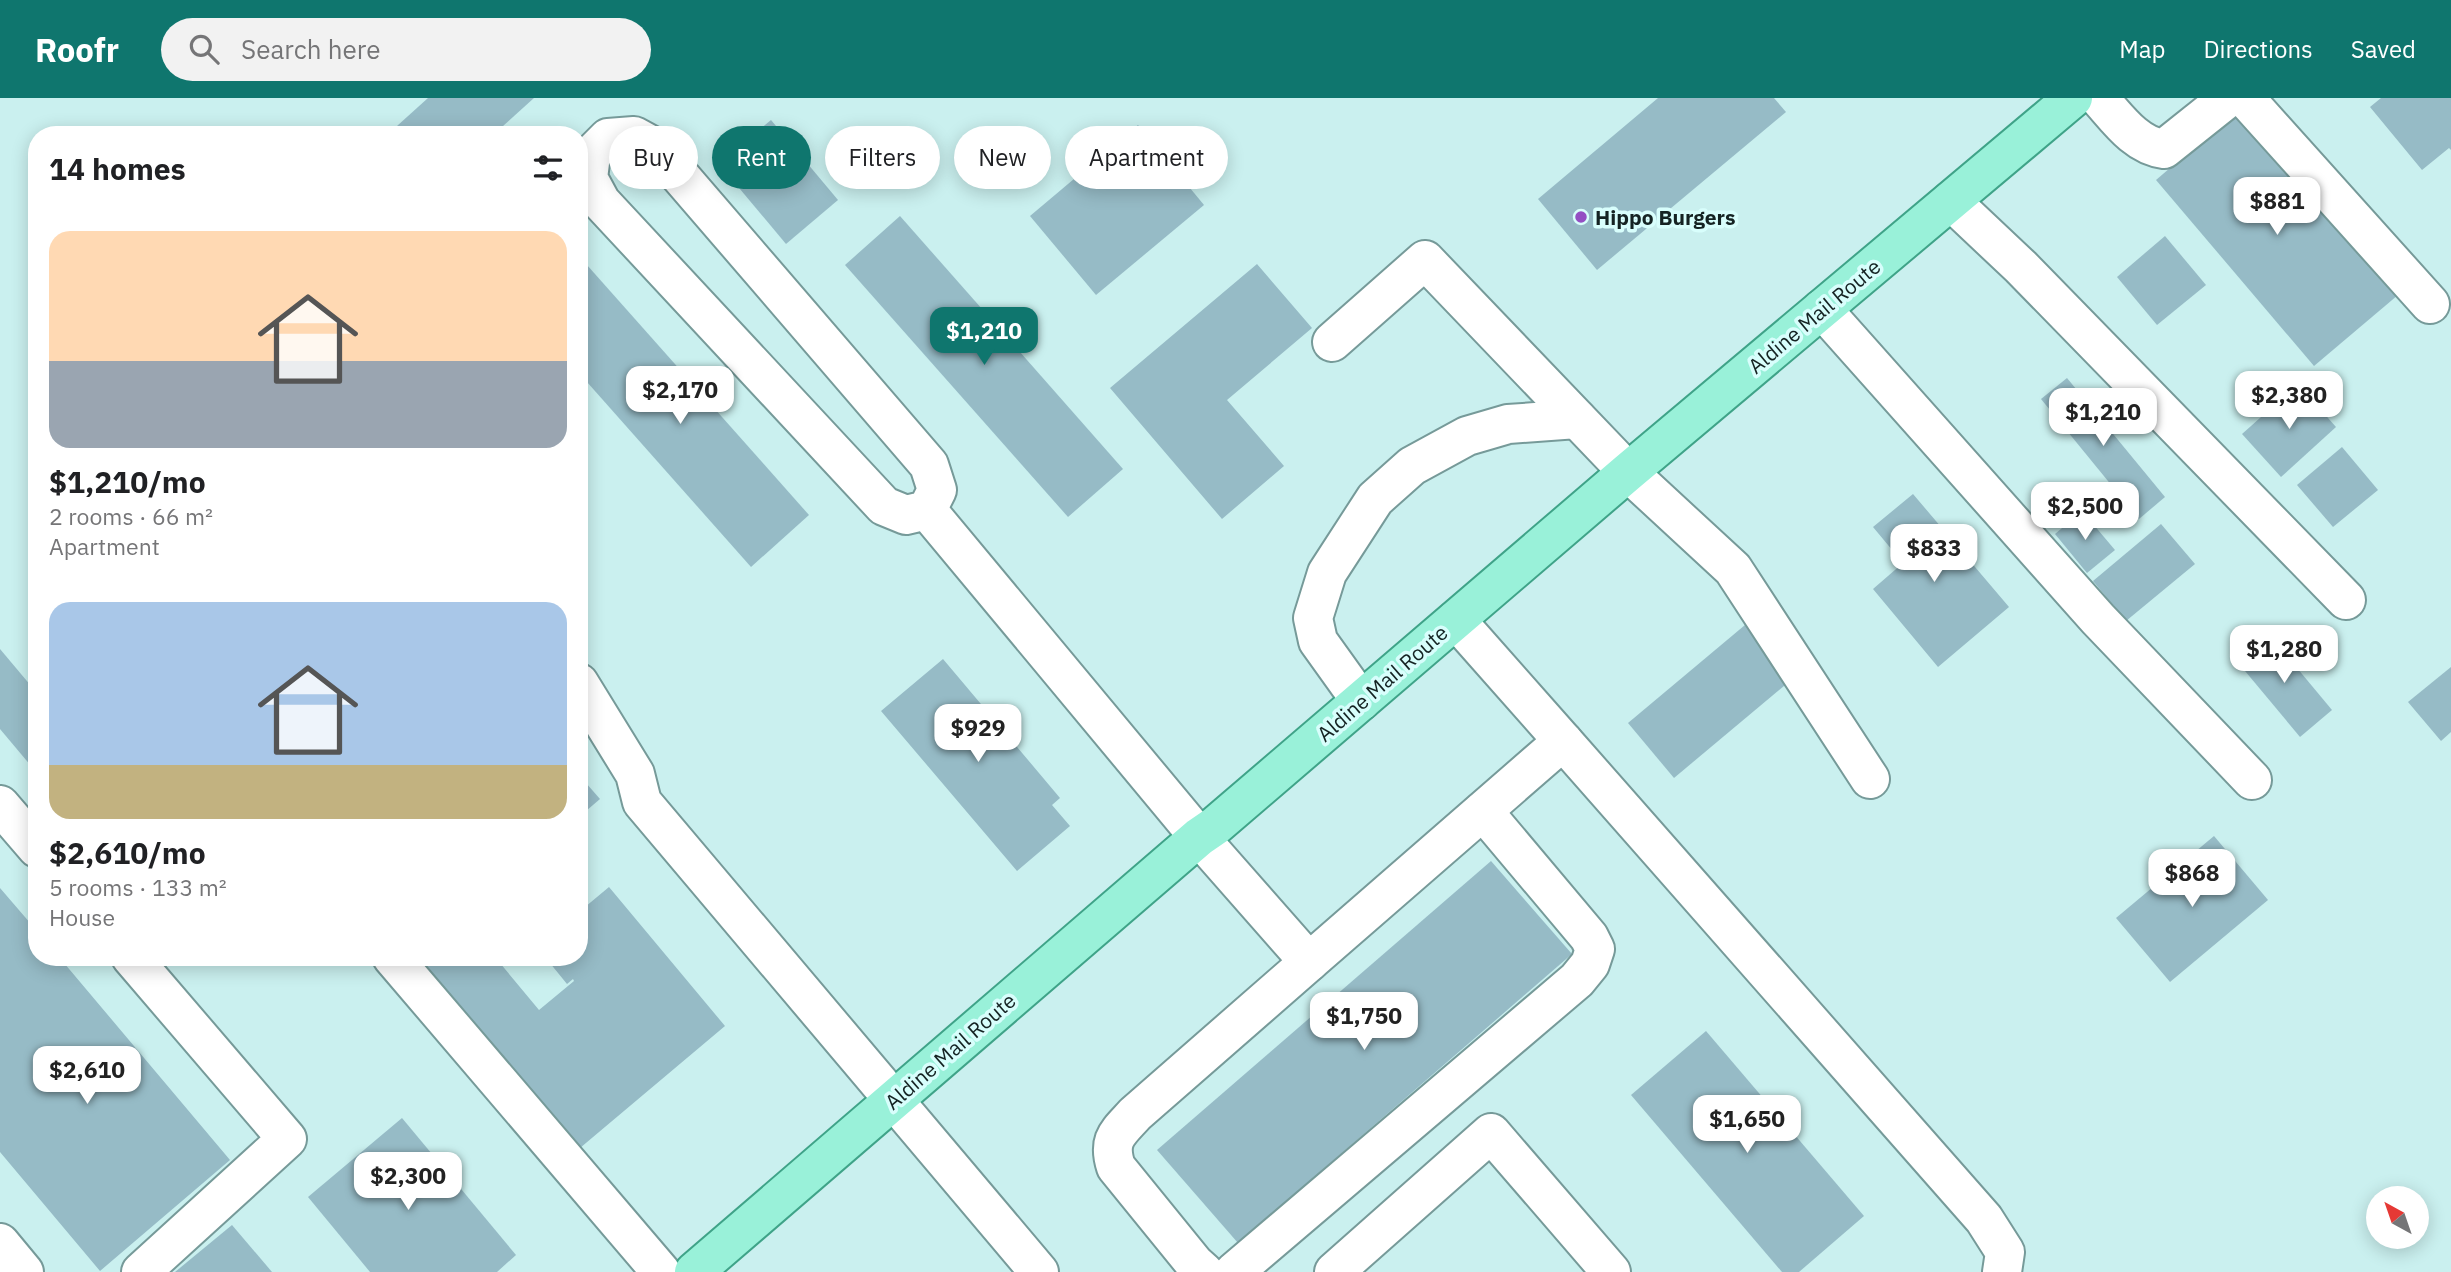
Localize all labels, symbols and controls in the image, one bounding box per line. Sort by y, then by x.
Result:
search box [161,18,651,81]
text: Roofr [35,28,119,71]
icon: search [185,30,223,68]
text: Search here [241,32,380,66]
text: Map [2119,33,2165,65]
text: Directions [2203,33,2313,65]
text: Saved [2351,33,2416,65]
chip: Buy [609,126,698,189]
chip: Rent [712,126,811,189]
chip: Filters [825,126,940,189]
chip: New [954,126,1051,189]
chip: Apartment [1065,126,1228,189]
text: 14 homes [49,149,186,188]
icon: filters [529,149,567,187]
pin: $881 [2236,178,2318,237]
text: $881 [2249,185,2305,215]
place label: Hippo Burgers [1595,203,1736,231]
marker: Hippo Burgers [1573,209,1589,225]
street label: Aldine Mail Route [1742,252,1886,380]
icon: home [245,276,371,402]
pin: $1,210 [927,308,1041,367]
text: $1,210 [946,315,1022,345]
pin: $2,170 [623,366,737,426]
pin: $2,380 [2232,372,2346,431]
text: $2,170 [642,374,718,404]
text: $2,380 [2251,379,2327,409]
pin: $1,210 [2046,388,2160,448]
text: $1,210 [2065,396,2141,426]
text: $1,210/mo [49,462,206,501]
pin: $2,500 [2028,482,2142,542]
text: $2,500 [2047,490,2123,520]
text: 2 rooms · 66 m² [49,501,213,531]
pin: $833 [1893,524,1975,584]
text: Apartment [49,531,160,561]
text: $833 [1906,532,1962,562]
street label: Aldine Mail Route [1311,618,1453,748]
pin: $1,280 [2227,626,2341,685]
text: $1,280 [2246,633,2322,663]
icon: home [245,647,371,773]
pin: $929 [937,704,1019,764]
text: $929 [950,712,1006,742]
text: $2,610/mo [49,833,206,872]
pin: $868 [2151,850,2233,909]
text: $868 [2164,857,2220,887]
text: 5 rooms · 133 m² [49,872,227,902]
text: House [49,902,115,932]
street label: Aldine Mail Route [879,986,1021,1116]
pin: $1,750 [1307,992,1421,1052]
text: $1,750 [1326,1000,1402,1030]
pin: $2,610 [30,1046,144,1106]
text: $2,610 [49,1054,125,1084]
pin: $1,650 [1690,1096,1804,1155]
text: $1,650 [1709,1103,1785,1133]
pin: $2,300 [351,1152,465,1212]
text: $2,300 [370,1160,446,1190]
north arrow [2366,1186,2429,1250]
map controls [2366,1186,2429,1249]

